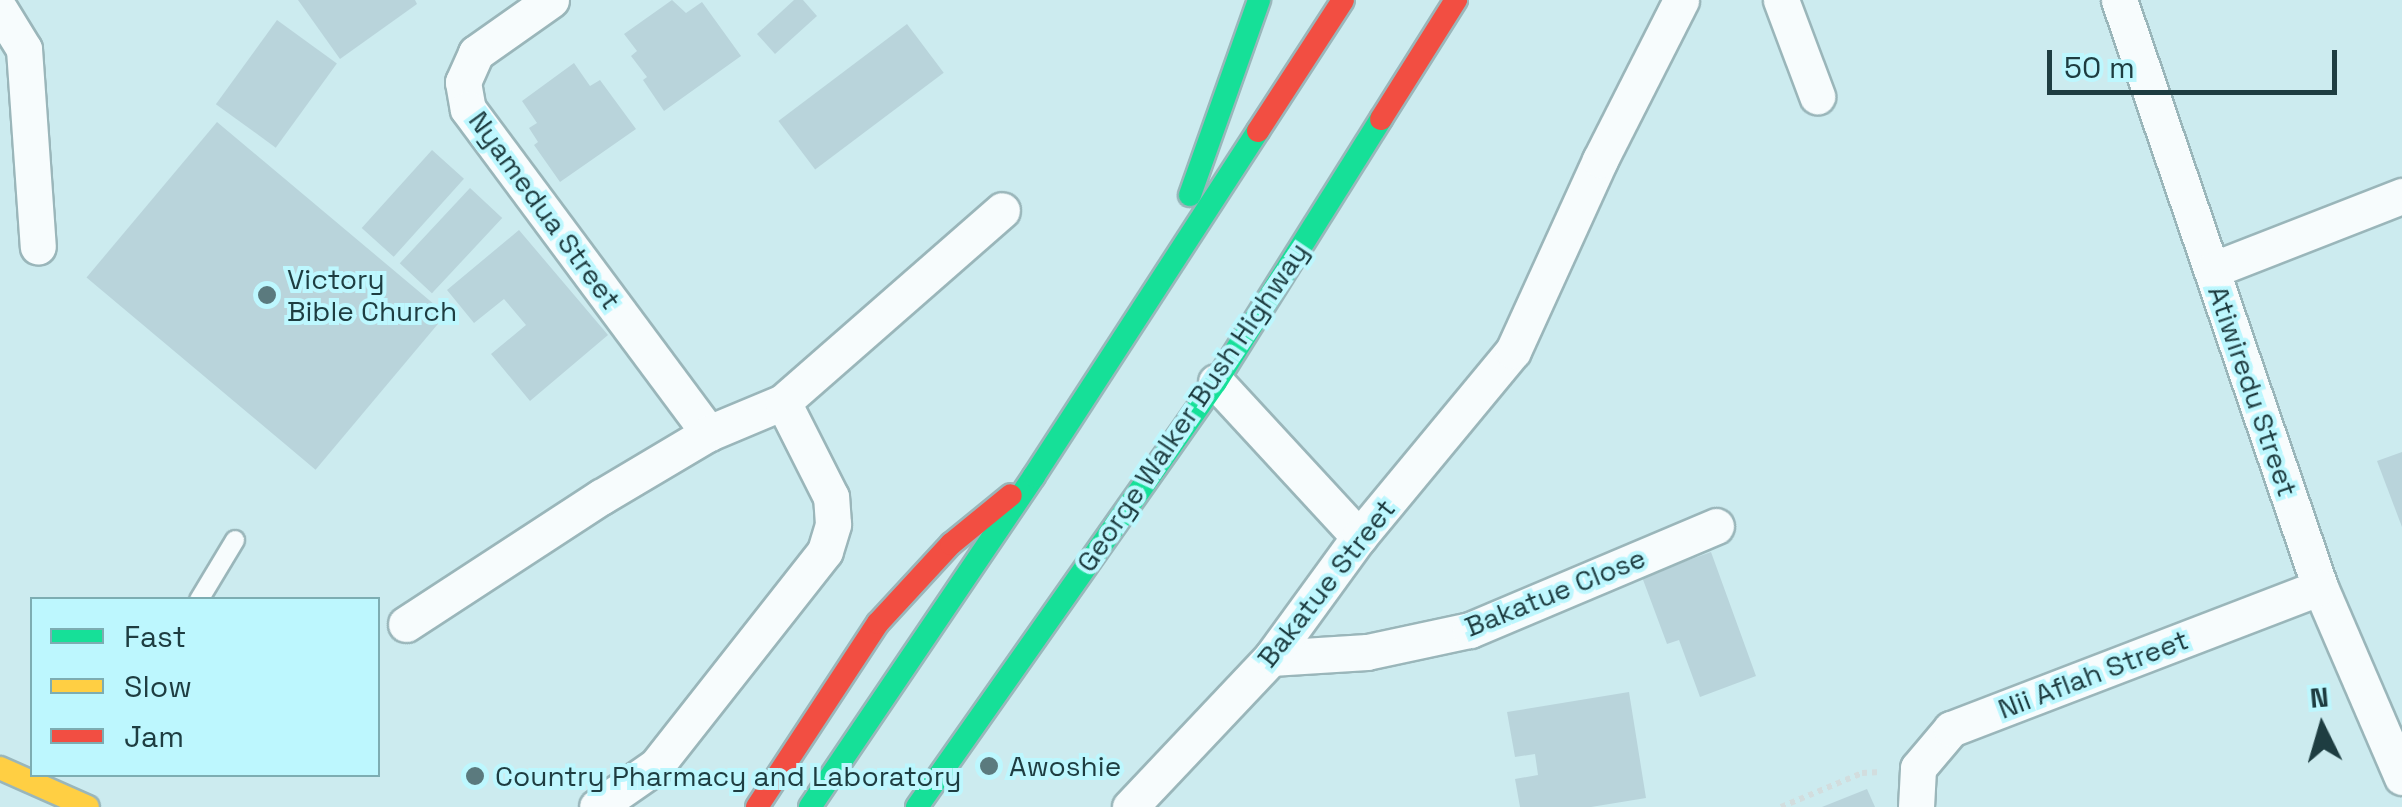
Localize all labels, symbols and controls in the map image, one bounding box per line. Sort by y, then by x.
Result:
scale bar [2052,30,2342,92]
text: 50 m [2064,48,2135,87]
street label: Nyamedua Street [462,104,628,316]
street label: George Walker Bush Highway [1069,236,1315,578]
place label: Victory Bible Church [287,262,457,328]
street label: Atiwiredu Street [2201,281,2305,501]
marker: Victory Bible Church [256,284,278,306]
street label: Bakatue Street [1250,492,1402,674]
street label: Bakatue Close [1460,540,1650,644]
legend [30,597,380,777]
text: Fast [124,617,186,656]
street label: Nii Aflah Street [1993,622,2193,726]
text: Slow [124,667,192,706]
north arrow [2272,677,2372,777]
text: N [2308,678,2330,716]
text: Jam [124,717,184,756]
place label: Awoshie [1009,749,1121,783]
marker: Awoshie [978,755,1000,777]
place label: Country Pharmacy and Laboratory [495,759,961,793]
marker: Country Pharmacy and Laboratory [464,765,486,787]

